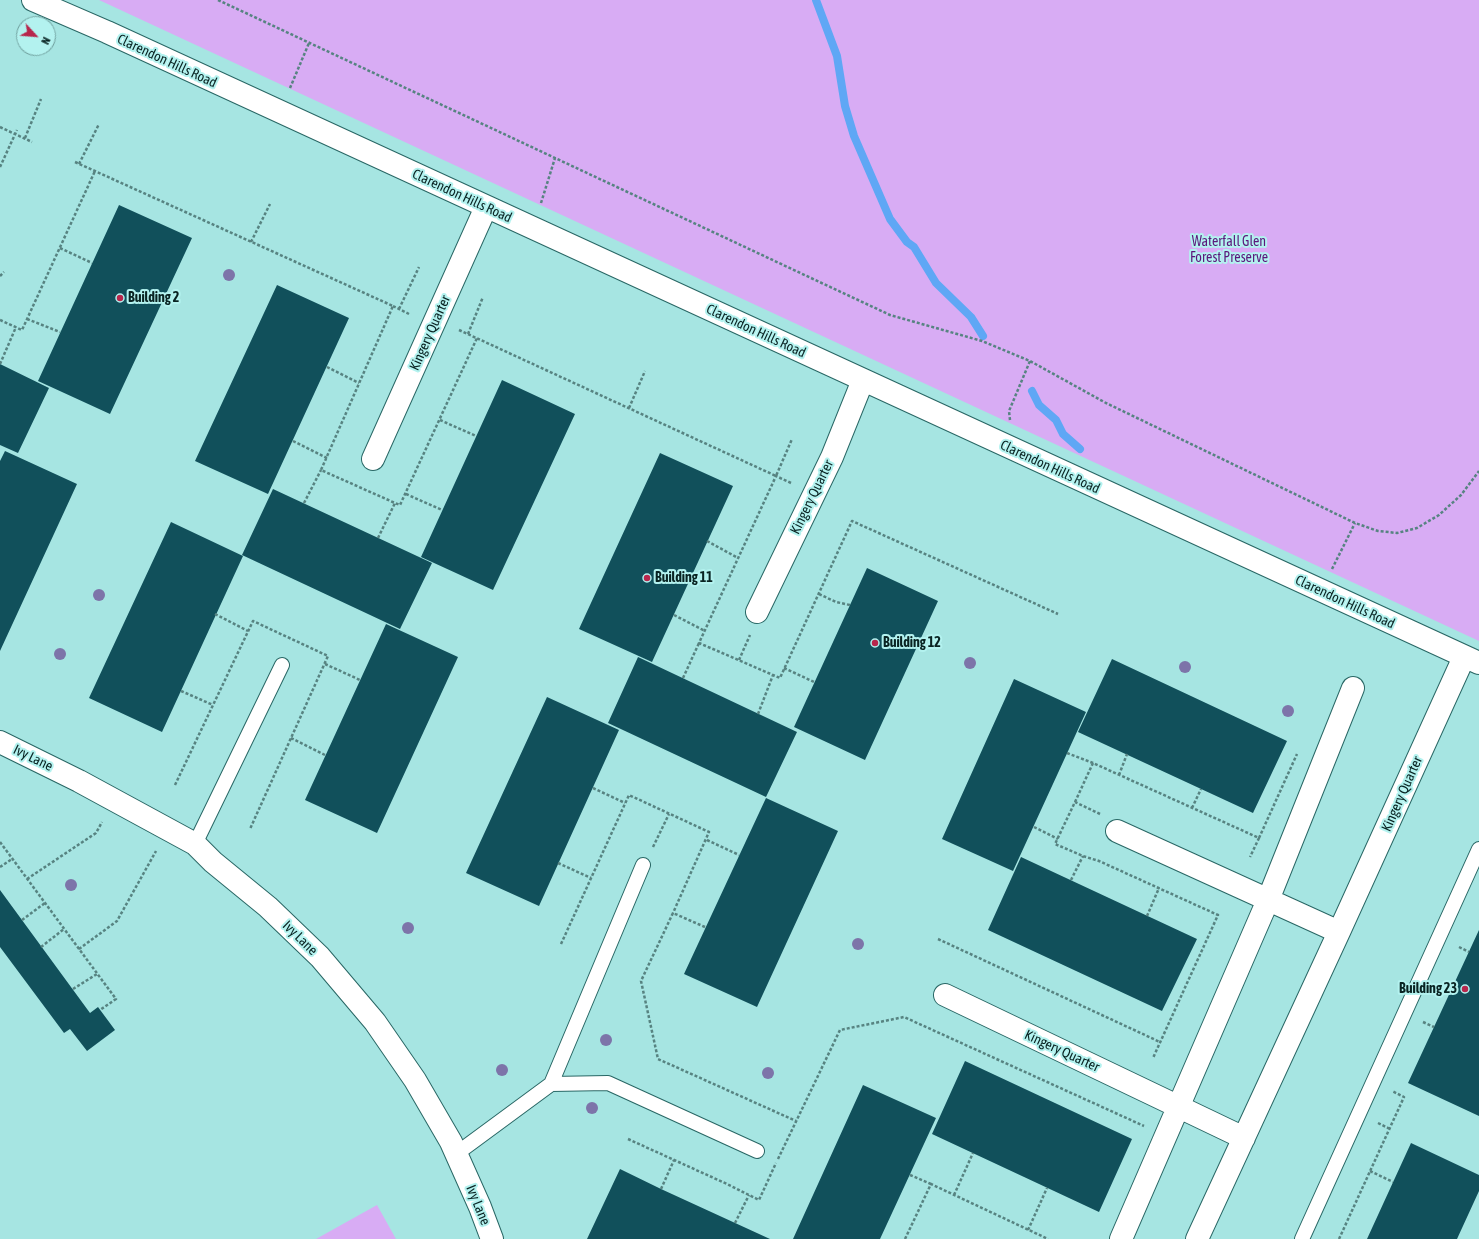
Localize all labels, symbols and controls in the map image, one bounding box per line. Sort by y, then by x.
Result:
north arrow [16,16,56,56]
street label: Clarendon Hills Road [114,31,220,91]
text: N [39,35,53,46]
street label: Clarendon Hills Road [409,166,515,226]
park label: Waterfall Glen Forest Preserve [1190,234,1268,266]
place label: Building 2 [128,290,179,306]
marker: Building 2 [115,293,125,303]
street label: Kingery Quarter [406,293,454,373]
street label: Clarendon Hills Road [703,301,809,361]
street label: Clarendon Hills Road [997,437,1103,497]
street label: Kingery Quarter [787,457,837,537]
place label: Building 11 [655,570,713,586]
street label: Clarendon Hills Road [1292,572,1398,632]
marker: Building 11 [642,573,652,583]
place label: Building 12 [883,635,941,651]
marker: Building 12 [870,638,880,648]
street label: Ivy Lane [10,741,56,775]
street label: Kingery Quarter [1378,754,1426,834]
street label: Ivy Lane [279,917,321,959]
place label: Building 23 [1399,981,1457,997]
marker: Building 23 [1460,984,1470,994]
street label: Kingery Quarter [1022,1026,1102,1076]
street label: Ivy Lane [462,1182,494,1228]

